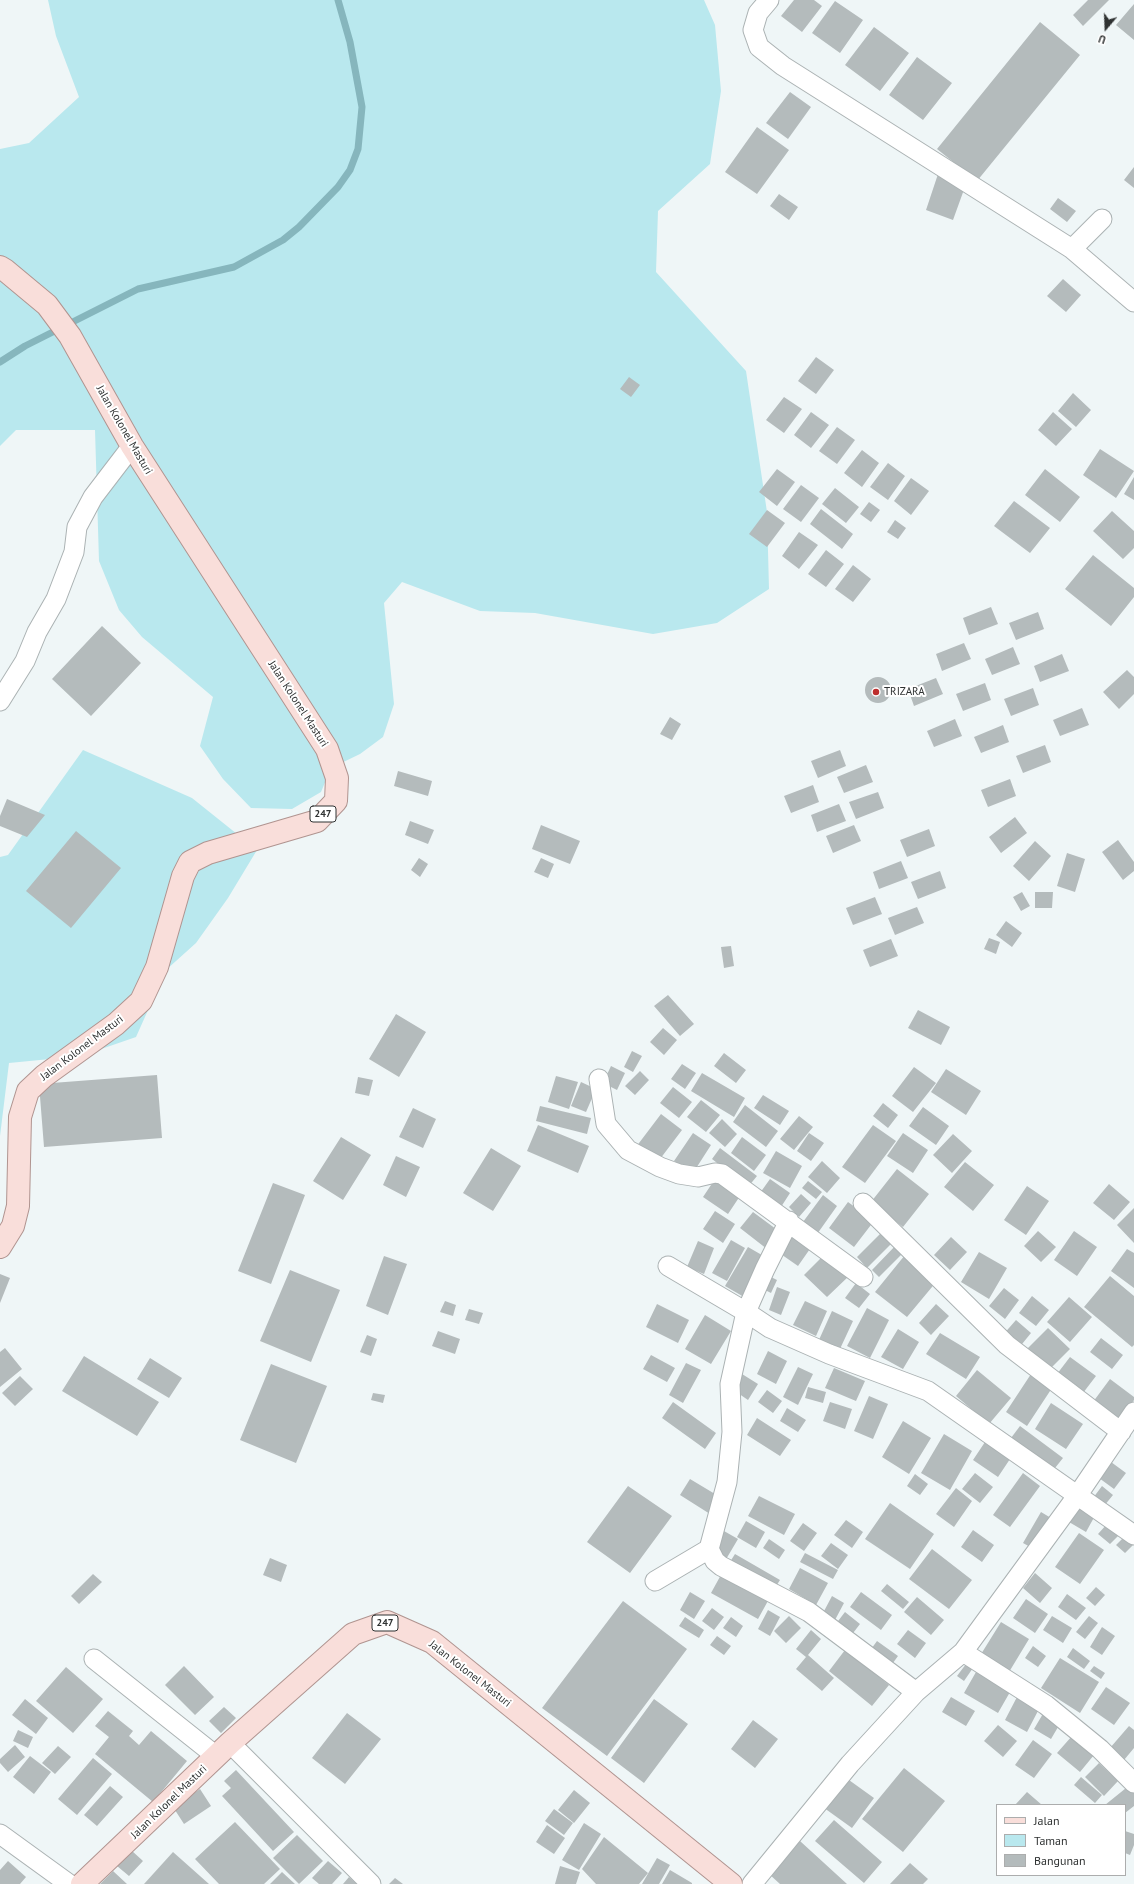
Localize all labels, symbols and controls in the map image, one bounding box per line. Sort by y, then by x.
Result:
north arrow [1086,8,1126,48]
text: U [1097,32,1108,47]
street label: Jalan Kolonel Masturi [93,383,155,477]
street label: Jalan Kolonel Masturi [265,658,331,750]
place label: TRIZARA [884,685,925,699]
marker: TRIZARA [871,687,881,697]
road number: 247 [310,806,336,822]
street label: Jalan Kolonel Masturi [38,1013,126,1083]
road number: 247 [372,1615,398,1631]
street label: Jalan Kolonel Masturi [426,1638,514,1710]
street label: Jalan Kolonel Masturi [128,1762,210,1842]
legend [996,1804,1126,1876]
text: Jalan [1034,1813,1059,1828]
text: Taman [1034,1833,1068,1848]
text: Bangunan [1034,1853,1086,1868]

